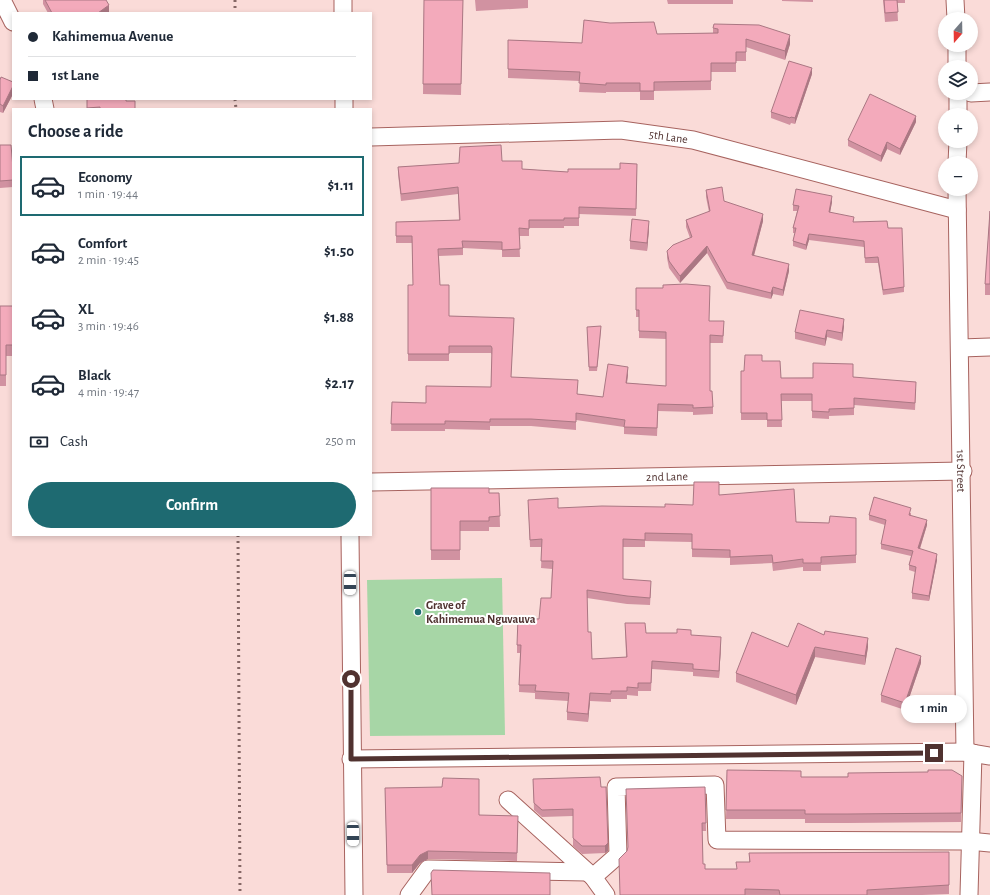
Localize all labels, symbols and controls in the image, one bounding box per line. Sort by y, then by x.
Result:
north arrow [938,12,978,52]
map controls [938,12,978,196]
text: Kahimemua Avenue [52,29,173,44]
button: layers [938,60,978,100]
text: 1st Lane [52,68,99,83]
button: + [938,108,978,148]
text: Choose a ride [28,123,123,141]
street label: 5th Lane [648,128,689,145]
button: − [938,156,978,196]
icon: car [30,168,66,204]
text: Economy [78,170,132,185]
text: $1.11 [328,178,354,193]
text: 1 min · 19:44 [78,188,138,201]
icon: car [30,234,66,270]
text: Comfort [78,236,127,251]
text: $1.50 [324,244,354,259]
text: 2 min · 19:45 [78,254,139,267]
icon: car [30,300,66,336]
text: XL [78,302,94,317]
text: $1.88 [324,310,354,325]
text: 3 min · 19:46 [78,320,139,333]
icon: car [30,366,66,402]
text: Black [78,368,111,383]
text: $2.17 [325,376,354,391]
text: 4 min · 19:47 [78,386,139,399]
icon: cash [28,431,50,453]
text: Cash [60,434,88,449]
text: 250 m [325,435,356,448]
street label: 1st Street [955,450,967,493]
street label: 2nd Lane [646,470,688,483]
button: Confirm [28,482,356,528]
car [344,571,356,595]
place label: Grave of Kahimemua Nguvauva [426,599,536,625]
marker: Grave of Kahimemua Nguvauva [413,607,423,617]
route start [342,670,360,688]
callout: 1 min [901,695,967,723]
text: 1 min [920,702,948,715]
route end [925,744,943,762]
car [347,822,359,846]

